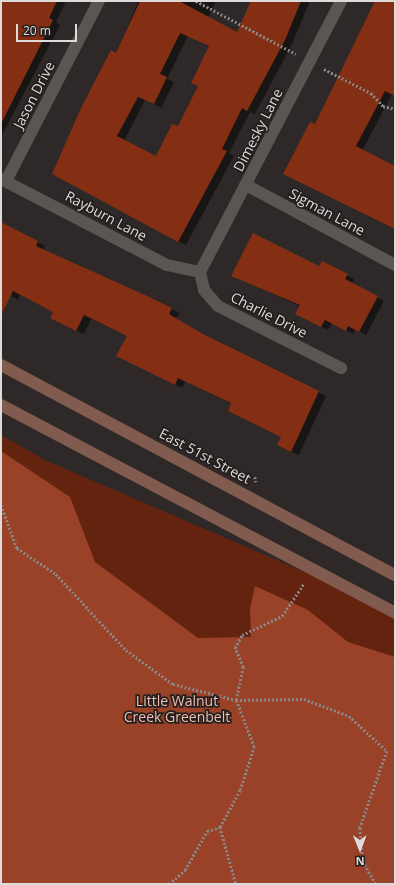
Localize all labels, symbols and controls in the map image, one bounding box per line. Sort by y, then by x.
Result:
scale bar [18,16,79,42]
text: 20 m [23,22,51,39]
street label: Jason Drive [10,59,58,131]
street label: Dimesky Lane [230,86,286,174]
street label: Sigman Lane [286,185,368,239]
street label: Rayburn Lane [62,187,150,245]
street label: Charlie Drive [228,289,310,341]
street label: East 51st Street [156,425,254,487]
park label: Little Walnut Creek Greenbelt [124,693,230,726]
north arrow [340,829,380,869]
text: N [356,854,365,869]

